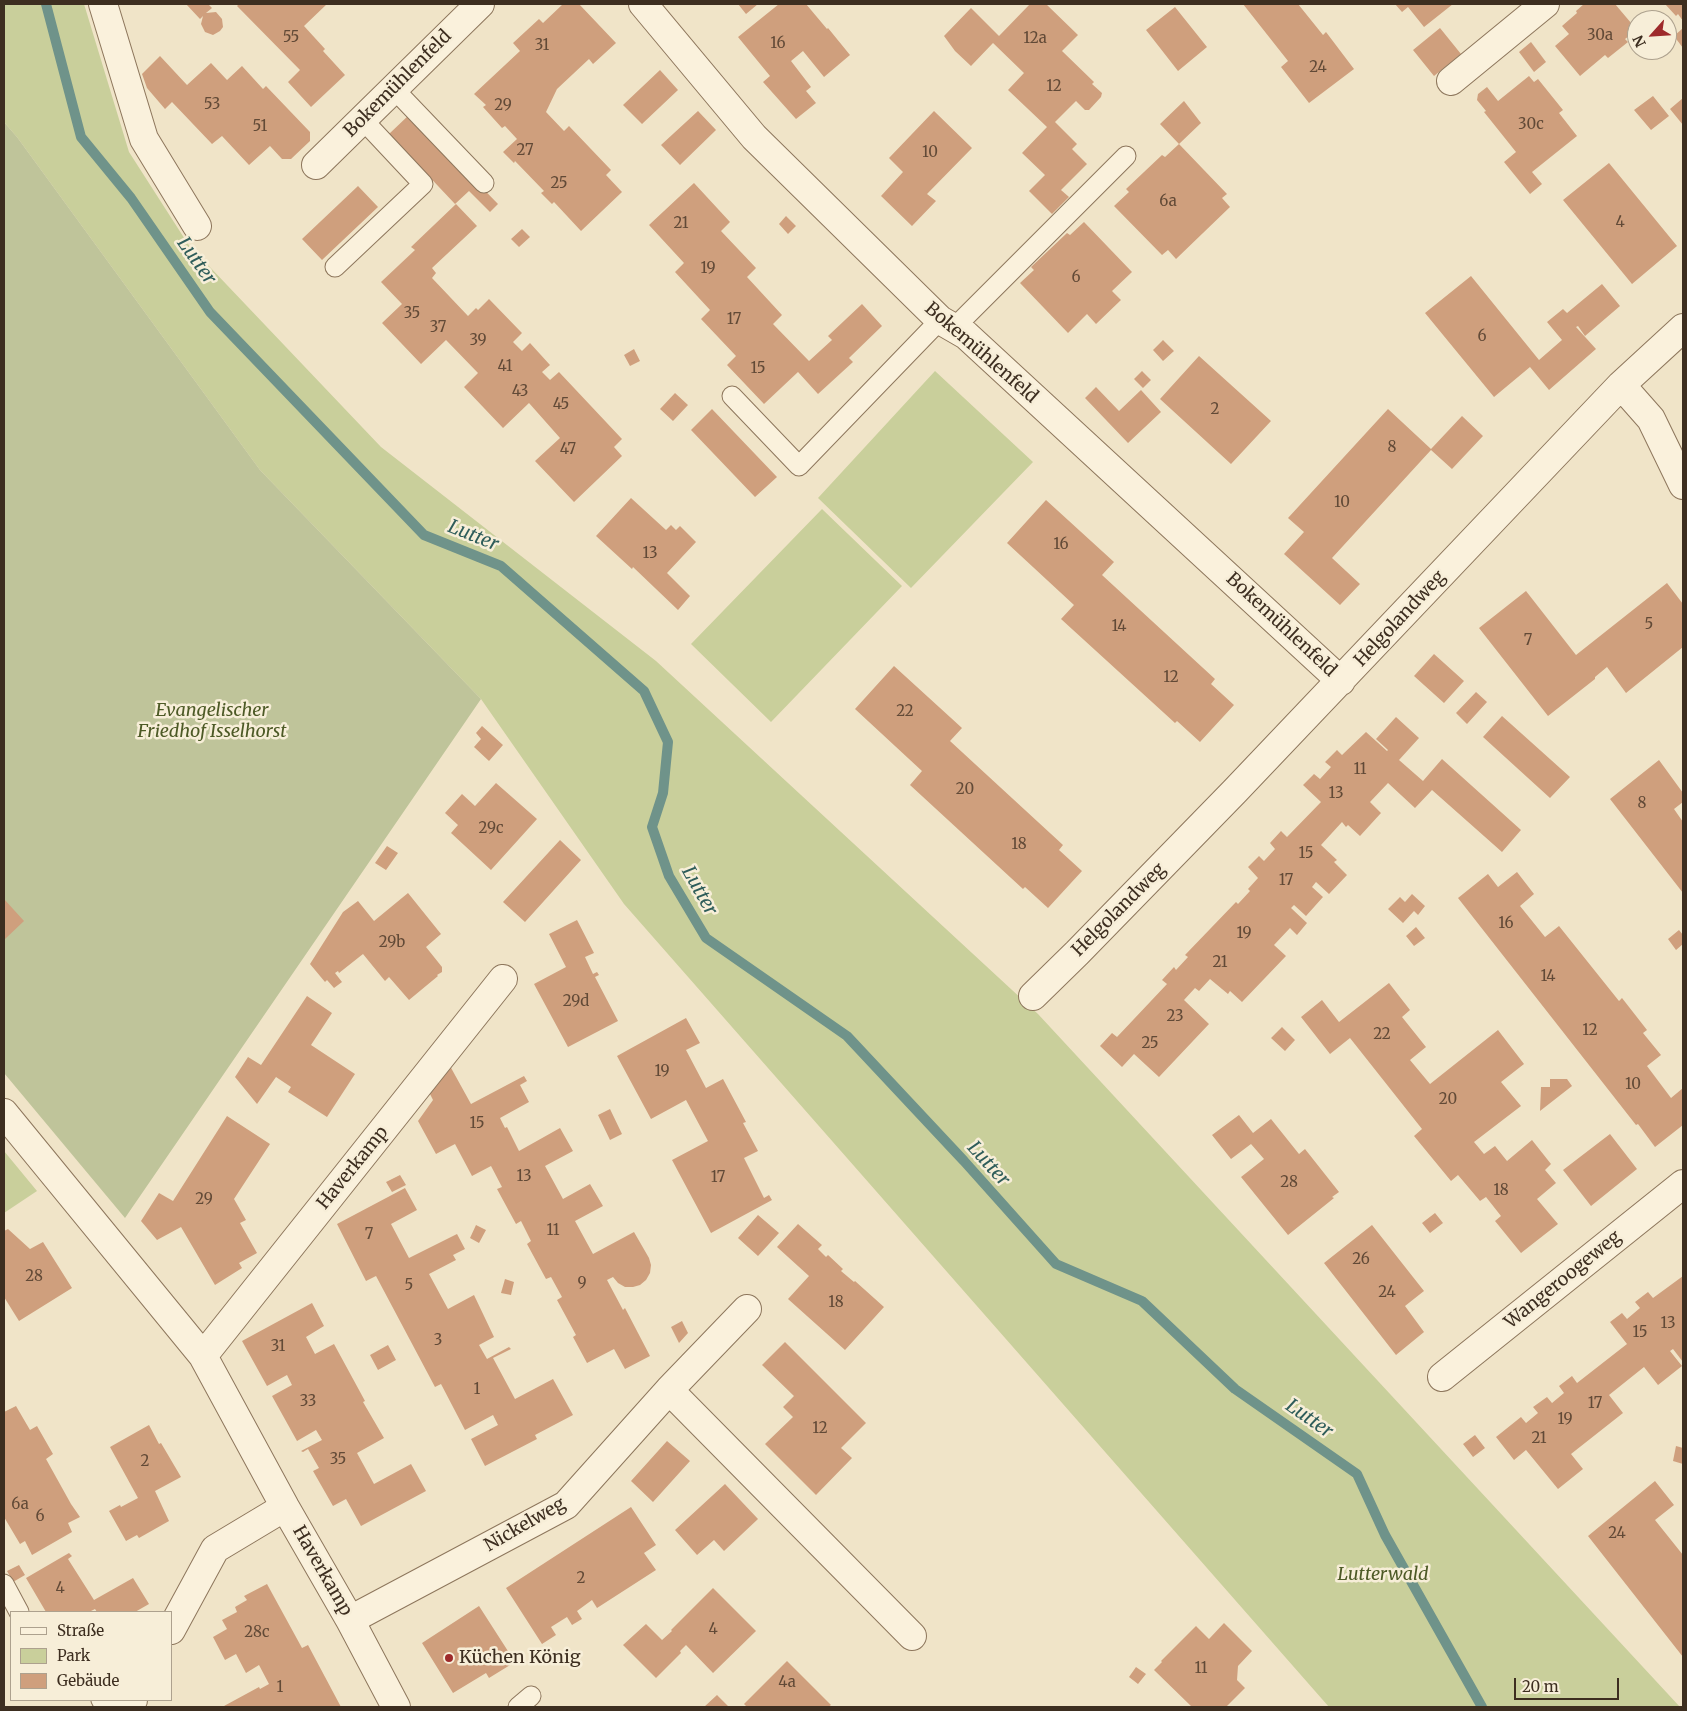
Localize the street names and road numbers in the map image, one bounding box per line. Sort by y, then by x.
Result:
street label: Bokemühlenfeld [340,26,456,142]
street label: Bokemühlenfeld [920,298,1042,408]
street label: Helgolandweg [1350,566,1450,672]
street label: Bokemühlenfeld [1221,568,1341,682]
street label: Helgolandweg [1068,859,1170,961]
street label: Haverkamp [313,1122,393,1214]
street label: Wangeroogeweg [1500,1226,1626,1334]
street label: Nickelweg [481,1493,569,1557]
street label: Haverkamp [288,1522,356,1620]

